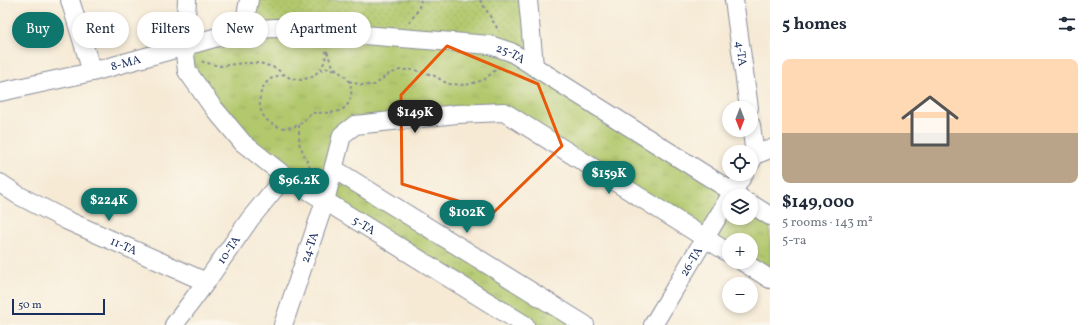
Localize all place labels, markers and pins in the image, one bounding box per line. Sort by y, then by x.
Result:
pin: $149K [387,100,443,134]
pin: $159K [581,161,637,195]
pin: $96.2K [266,168,332,202]
pin: $224K [81,188,137,222]
pin: $102K [439,200,495,234]

